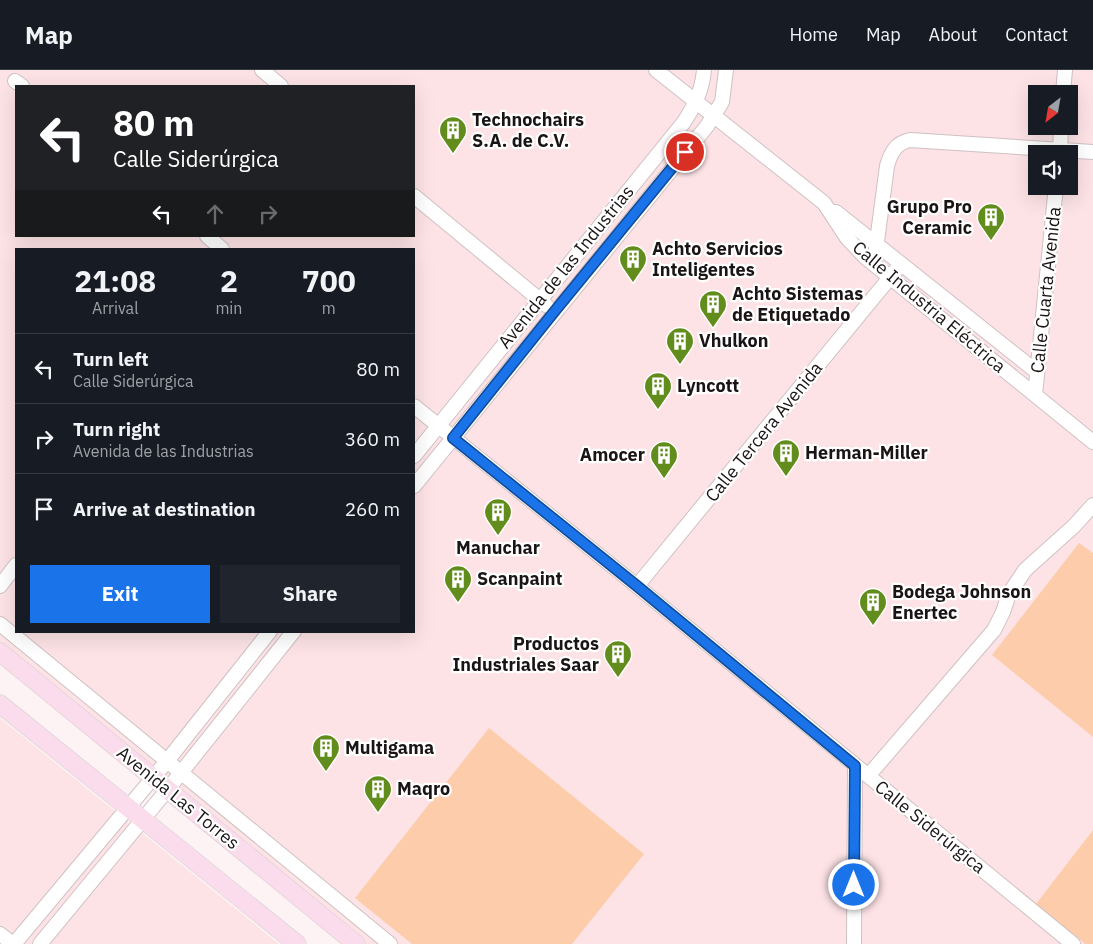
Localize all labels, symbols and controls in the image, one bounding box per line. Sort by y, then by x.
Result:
text: Map [25,19,73,51]
text: Home [790,23,838,46]
text: Map [866,23,901,46]
text: About [929,23,977,46]
text: Contact [1005,23,1068,46]
north arrow [1028,85,1078,135]
map controls [1028,85,1078,195]
text: 80 m [113,100,195,146]
icon: left [30,105,95,170]
place label: Technochairs S.A. de C.V. [472,108,584,152]
building icon: Technochairs S.A. de C.V. [438,115,468,154]
pin [664,131,706,173]
icon: arrive [671,138,699,166]
text: Calle Siderúrgica [113,144,279,173]
button: sound [1028,145,1078,195]
street label: Avenida de las Industrias [493,180,639,353]
place label: Grupo Pro Ceramic [887,195,972,239]
icon: left [148,200,176,228]
icon: ahead [201,200,229,228]
icon: right [254,200,282,228]
building icon: Grupo Pro Ceramic [976,202,1006,241]
street label: Calle Cuarta Avenida [1025,205,1066,374]
street label: Calle Industria Eléctrica [848,236,1011,378]
place label: Achto Servicios Inteligentes [652,237,783,281]
building icon: Achto Servicios Inteligentes [618,244,648,283]
text: 21:08 [74,261,156,300]
text: 2 [220,261,238,300]
text: 700 [302,261,356,300]
place label: Achto Sistemas de Etiquetado [732,282,863,326]
building icon: Achto Sistemas de Etiquetado [698,289,728,328]
text: Arrival [92,298,139,318]
text: min [215,298,242,318]
text: m [322,298,336,318]
building icon: Vhulkon [665,326,695,365]
place label: Vhulkon [699,329,768,352]
text: Turn left [73,347,149,371]
icon: left [30,355,58,383]
text: 80 m [356,357,400,381]
street label: Calle Tercera Avenida [700,357,828,507]
text: Calle Siderúrgica [73,371,194,391]
building icon: Lyncott [643,371,673,410]
place label: Lyncott [677,374,739,397]
text: Turn right [73,417,160,441]
icon: right [30,425,58,453]
text: 360 m [345,427,400,451]
building icon: Herman-Miller [771,438,801,477]
building icon: Amocer [649,440,679,479]
text: Avenida de las Industrias [73,441,254,461]
place label: Herman-Miller [805,441,928,464]
place label: Amocer [580,443,645,466]
icon: arrive [30,495,58,523]
text: Arrive at destination [73,497,256,521]
text: 260 m [345,497,400,521]
building icon: Manuchar [483,497,513,536]
place label: Manuchar [456,536,540,559]
building icon: Scanpaint [443,564,473,603]
button: Exit [30,565,210,623]
button: Share [220,565,400,623]
place label: Scanpaint [477,567,563,590]
place label: Bodega Johnson Enertec [892,580,1031,624]
building icon: Bodega Johnson Enertec [858,587,888,626]
place label: Productos Industriales Saar [452,632,599,676]
building icon: Productos Industriales Saar [603,639,633,678]
building icon: Multigama [311,733,341,772]
place label: Multigama [345,736,434,759]
street label: Avenida Las Torres [112,741,244,854]
building icon: Maqro [363,774,393,813]
street label: Calle Siderúrgica [870,775,991,878]
place label: Maqro [397,777,450,800]
position arrow [827,858,879,910]

